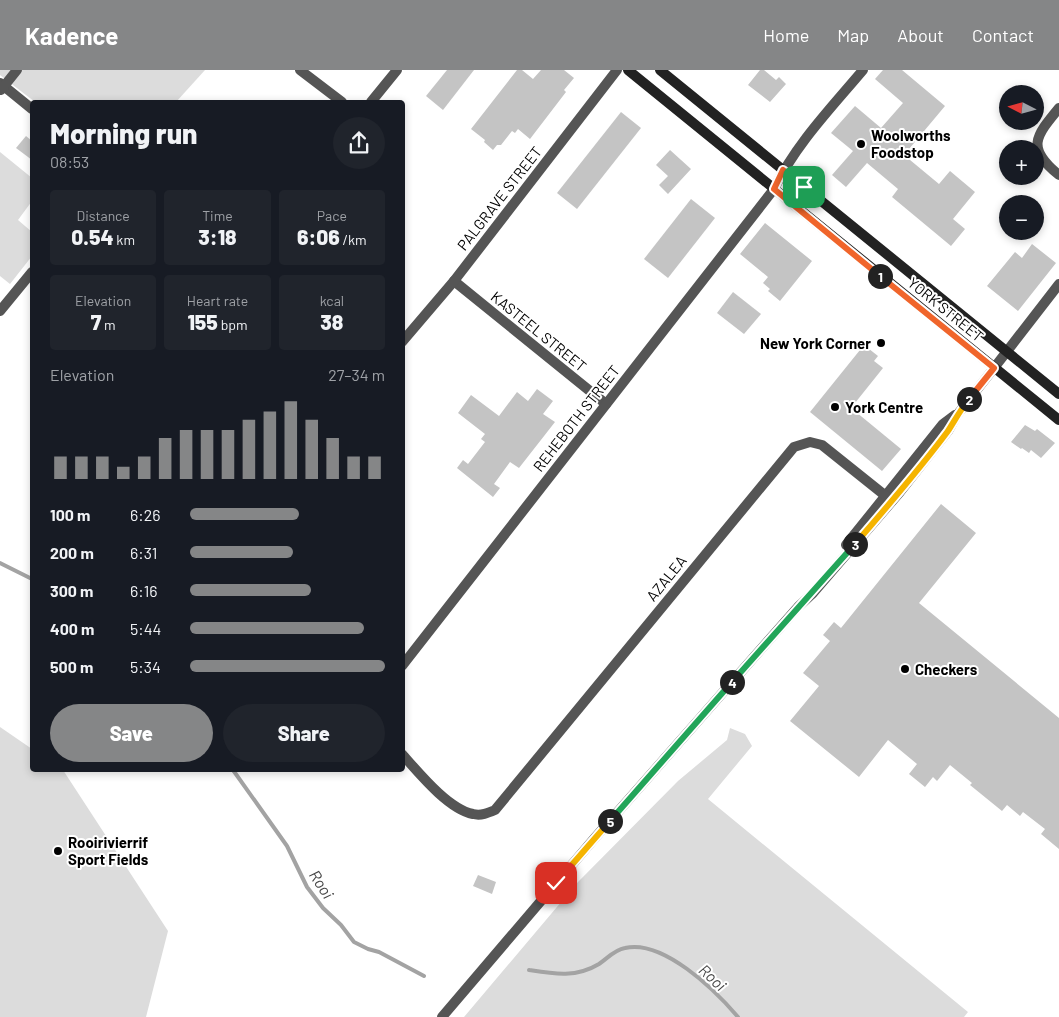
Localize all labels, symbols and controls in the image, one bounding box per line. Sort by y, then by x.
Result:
text: Kadence [25,21,118,50]
text: Home [763,24,809,46]
text: Map [837,24,869,46]
text: About [897,24,944,46]
text: Contact [972,24,1034,46]
north arrow [999,85,1044,130]
map controls [999,85,1044,240]
text: Morning run [50,116,198,150]
button: share [333,117,385,169]
place label: Woolworths Foodstop [871,126,951,161]
marker: Woolworths Foodstop [855,138,867,150]
button: + [999,140,1044,185]
street label: PALGRAVE STREET [453,142,545,254]
text: 08:53 [50,152,89,171]
pin [783,166,825,208]
icon: arrive [790,173,818,201]
button: − [999,195,1044,240]
text: Distance [76,207,130,224]
text: Time [202,207,233,224]
text: Pace [317,207,347,224]
text: 0.54 [71,224,114,249]
text: 3:18 [198,224,237,249]
text: 6:06 [297,224,340,249]
text: km [114,231,135,248]
text: /km [340,231,367,248]
pin: 1 [868,264,892,288]
text: 1 [878,268,883,285]
street label: YORK STREET [905,273,987,345]
street label: KASTEEL STREET [488,287,590,375]
text: Elevation [75,292,131,309]
text: Heart rate [187,292,248,309]
text: kcal [320,292,344,309]
text: 7 [91,309,101,334]
text: 155 [187,309,218,334]
text: 38 [320,309,343,334]
text: m [101,316,116,333]
text: bpm [218,316,248,333]
place label: New York Corner [760,334,871,352]
marker: New York Corner [875,337,887,349]
street label: REHEBOTH STREET [529,361,623,475]
text: Elevation [50,365,114,384]
text: 27–34 m [328,365,385,384]
pin: 2 [956,386,982,412]
text: 2 [966,391,973,408]
place label: York Centre [845,398,923,416]
marker: York Centre [829,401,841,413]
text: 100 m [50,505,90,524]
text: 6:26 [130,505,160,524]
pin: 3 [842,532,868,556]
text: 3 [852,536,859,553]
text: 200 m [50,543,94,562]
text: 6:31 [130,543,157,562]
street label: AZALEA [642,552,690,604]
text: 300 m [50,581,93,600]
text: 6:16 [130,581,158,600]
text: 400 m [50,619,94,638]
text: 5:44 [130,619,161,638]
text: 500 m [50,657,93,676]
text: 5:34 [130,657,161,676]
place label: Checkers [915,660,978,678]
marker: Checkers [899,663,911,675]
pin: 4 [720,670,744,694]
text: 4 [728,674,737,691]
button: Save [50,704,213,762]
button: Share [223,704,385,762]
pin: 5 [598,808,622,834]
text: 5 [607,813,614,830]
place label: Rooirivierrif Sport Fields [68,833,149,868]
marker: Rooirivierrif Sport Fields [52,845,64,857]
pin [535,862,577,904]
water label: Rooi [306,866,338,902]
icon: check [542,869,570,897]
water label: Rooi [695,960,731,994]

